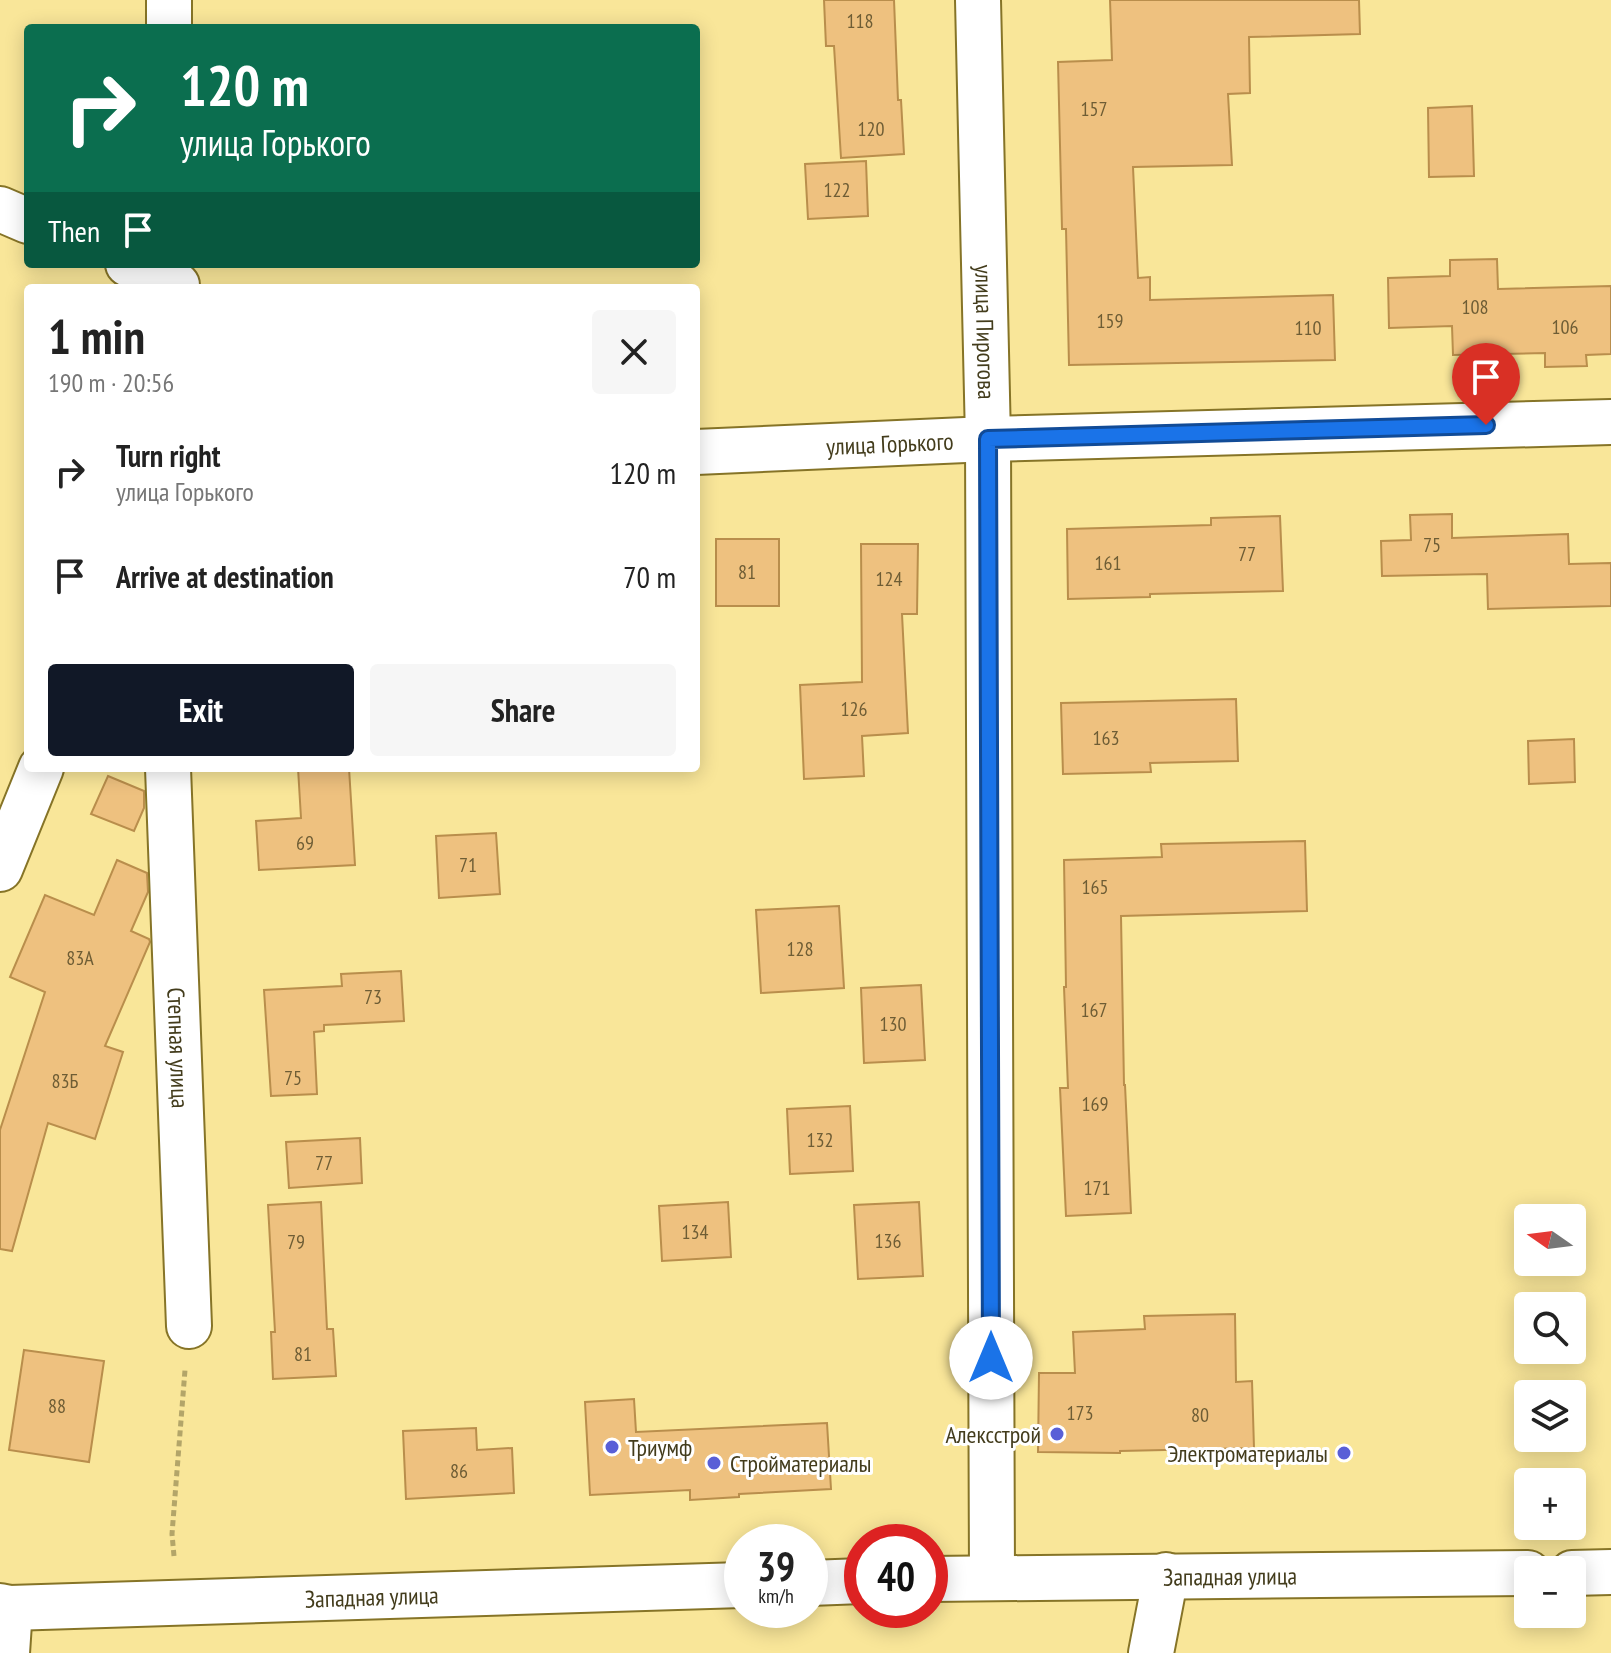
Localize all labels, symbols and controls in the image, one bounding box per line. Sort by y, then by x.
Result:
house number: 118 [847,8,874,34]
text: 120 m [180,49,309,121]
icon: right [48,56,152,160]
house number: 157 [1081,96,1108,122]
house number: 120 [858,116,885,142]
text: улица Горького [180,119,371,166]
house number: 122 [824,177,851,203]
icon: arrive [116,208,160,252]
text: Then [48,211,100,250]
street label: улица Пирогова [969,264,1003,400]
house number: 108 [1462,294,1489,320]
text: 1 min [48,305,145,367]
house number: 159 [1097,308,1124,334]
button: close [592,310,676,394]
house number: 106 [1552,314,1579,340]
house number: 110 [1295,315,1322,341]
pin [1452,343,1520,425]
icon: arrive [1464,355,1508,399]
text: 190 m · 20:56 [48,366,174,399]
street label: улица Горького [826,425,954,462]
text: Turn right [116,436,220,475]
icon: right [48,450,92,494]
text: 120 m [610,453,676,492]
text: улица Горького [116,475,254,508]
house number: 75 [1423,532,1441,558]
house number: 77 [1238,541,1256,567]
house number: 161 [1095,550,1122,576]
icon: arrive [48,554,92,598]
text: Arrive at destination [116,557,334,596]
text: 70 m [623,557,676,596]
house number: 81 [738,559,756,585]
house number: 124 [876,566,903,592]
button: Exit [48,664,354,756]
button: Share [370,664,676,756]
house number: 126 [841,696,868,722]
house number: 163 [1093,725,1120,751]
house number: 69 [296,830,314,856]
house number: 71 [459,852,477,878]
house number: 165 [1082,874,1109,900]
house number: 128 [787,936,814,962]
house number: 83А [66,945,94,971]
house number: 73 [364,984,382,1010]
street label: Степная улица [161,987,196,1109]
house number: 167 [1081,997,1108,1023]
house number: 130 [880,1011,907,1037]
house number: 75 [284,1065,302,1091]
house number: 83Б [52,1068,79,1094]
house number: 169 [1082,1091,1109,1117]
house number: 132 [807,1127,834,1153]
house number: 77 [315,1150,333,1176]
house number: 171 [1084,1175,1111,1201]
north arrow [1514,1204,1586,1276]
map controls [1514,1204,1586,1628]
house number: 134 [682,1219,709,1245]
house number: 136 [875,1228,902,1254]
house number: 79 [287,1229,305,1255]
button: search [1514,1292,1586,1364]
position arrow [949,1316,1033,1400]
house number: 81 [294,1341,312,1367]
button: layers [1514,1380,1586,1452]
house number: 88 [48,1393,66,1419]
house number: 173 [1067,1400,1094,1426]
house number: 80 [1191,1402,1209,1428]
place label: Алексстрой [946,1419,1041,1450]
marker: Алексстрой [1048,1425,1066,1443]
place label: Триумф [628,1432,692,1463]
marker: Триумф [603,1438,621,1456]
place label: Электроматериалы [1167,1438,1328,1469]
marker: Электроматериалы [1335,1444,1353,1462]
place label: Стройматериалы [730,1448,871,1479]
marker: Стройматериалы [705,1454,723,1472]
house number: 86 [450,1458,468,1484]
button: + [1514,1468,1586,1540]
speed limit sign: 40 [844,1524,948,1628]
text: 39 [757,1540,795,1592]
button: − [1514,1556,1586,1628]
street label: Западная улица [1163,1560,1297,1592]
street label: Западная улица [304,1579,439,1614]
text: km/h [758,1583,794,1609]

